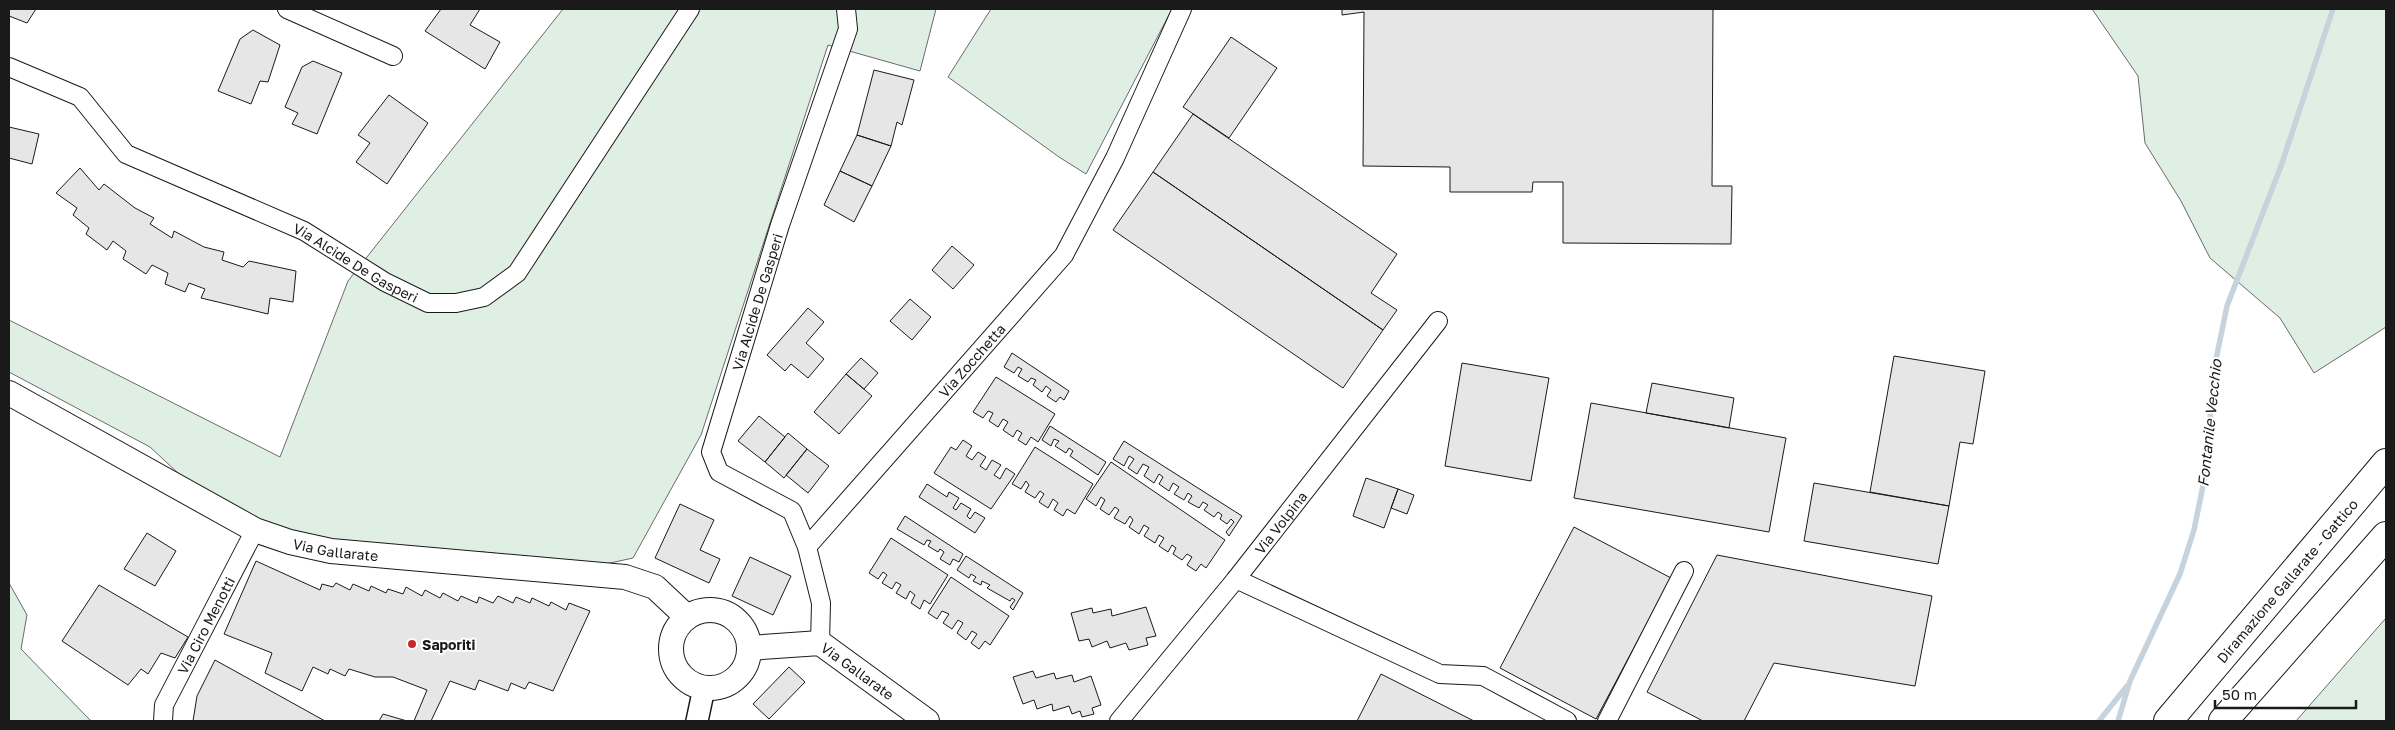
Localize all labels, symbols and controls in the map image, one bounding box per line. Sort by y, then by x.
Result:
street label: Via Alcide De Gasperi [291,219,421,306]
street label: Via Alcide De Gasperi [728,231,785,372]
street label: Via Zocchetta [935,320,1008,400]
water label: Fontanile Vecchio [2193,357,2225,488]
street label: Via Volpina [1251,488,1310,557]
street label: Diramazione Gallarate - Gattico [2213,495,2361,666]
street label: Via Gallarate [291,534,379,564]
street label: Via Ciro Menotti [173,574,238,677]
place label: Saporiti [422,636,475,653]
marker: Saporiti [406,638,418,650]
street label: Via Gallarate [818,638,898,703]
scale bar [2215,678,2356,710]
text: 50 m [2222,685,2257,703]

